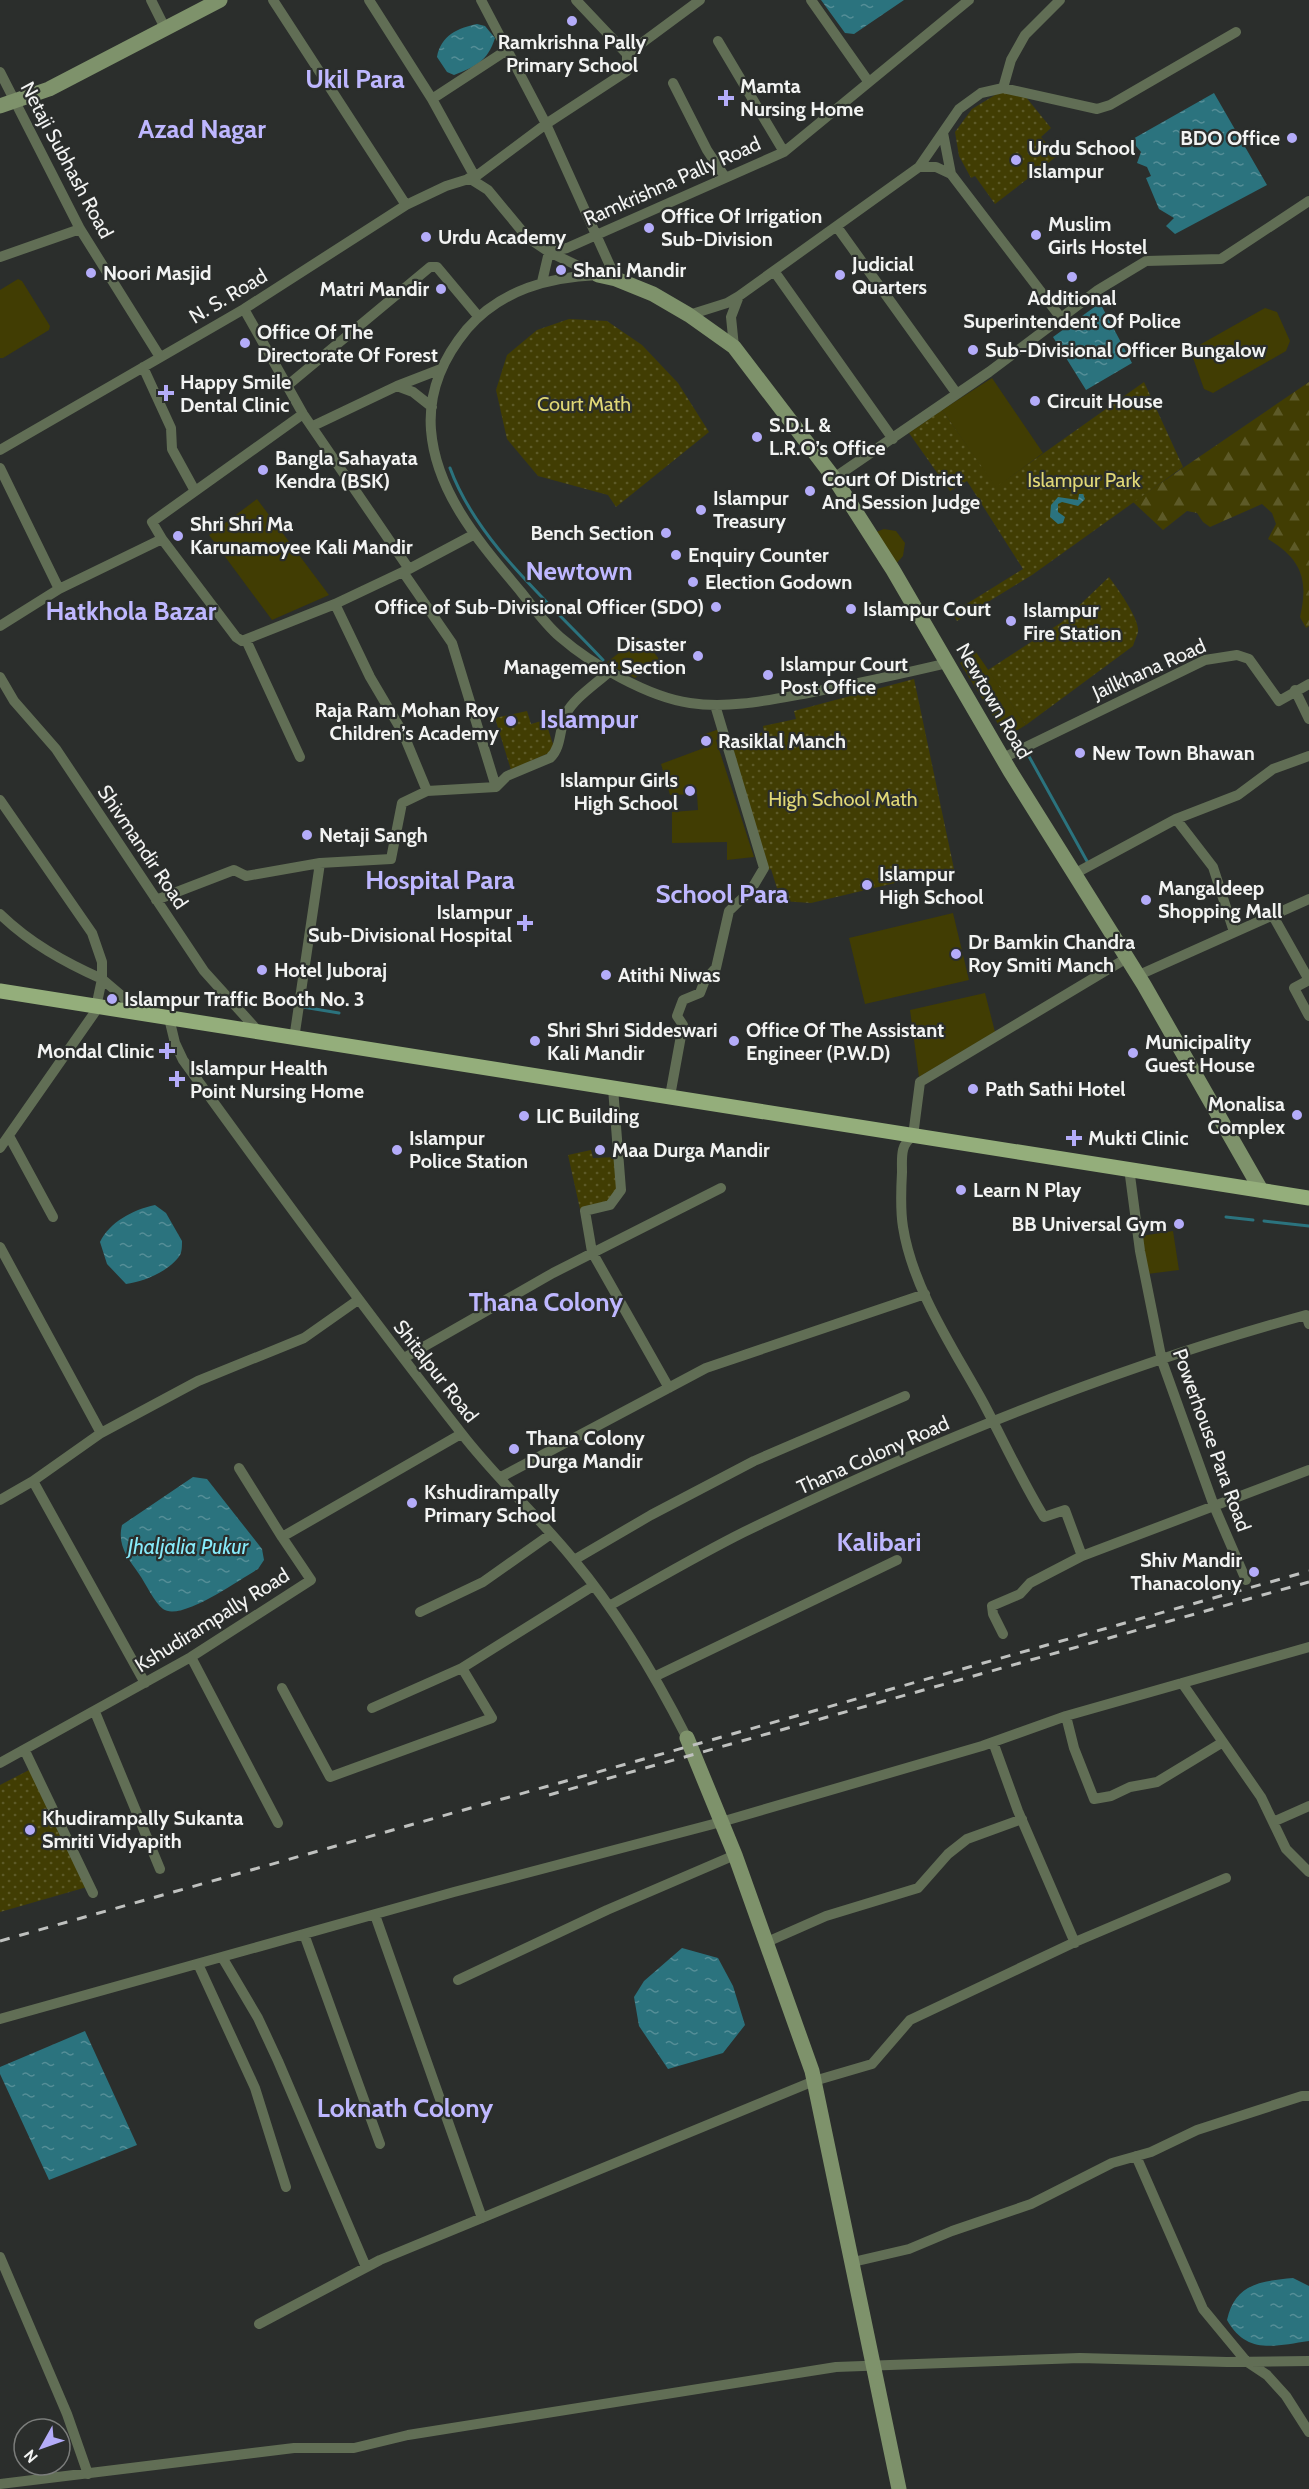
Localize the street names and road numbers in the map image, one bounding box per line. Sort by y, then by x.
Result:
street label: Netaji Subhash Road [16,78,118,242]
street label: Ramkrishna Pally Road [580,131,764,231]
street label: N. S. Road [185,263,271,329]
street label: Jailkhana Road [1088,633,1209,705]
street label: Newtown Road [951,639,1037,763]
street label: Shivmandir Road [93,780,193,914]
street label: Shitalpur Road [389,1315,483,1427]
street label: Powerhouse Para Road [1168,1345,1256,1535]
street label: Thana Colony Road [793,1411,953,1499]
street label: Kshudirampally Road [130,1563,294,1677]

